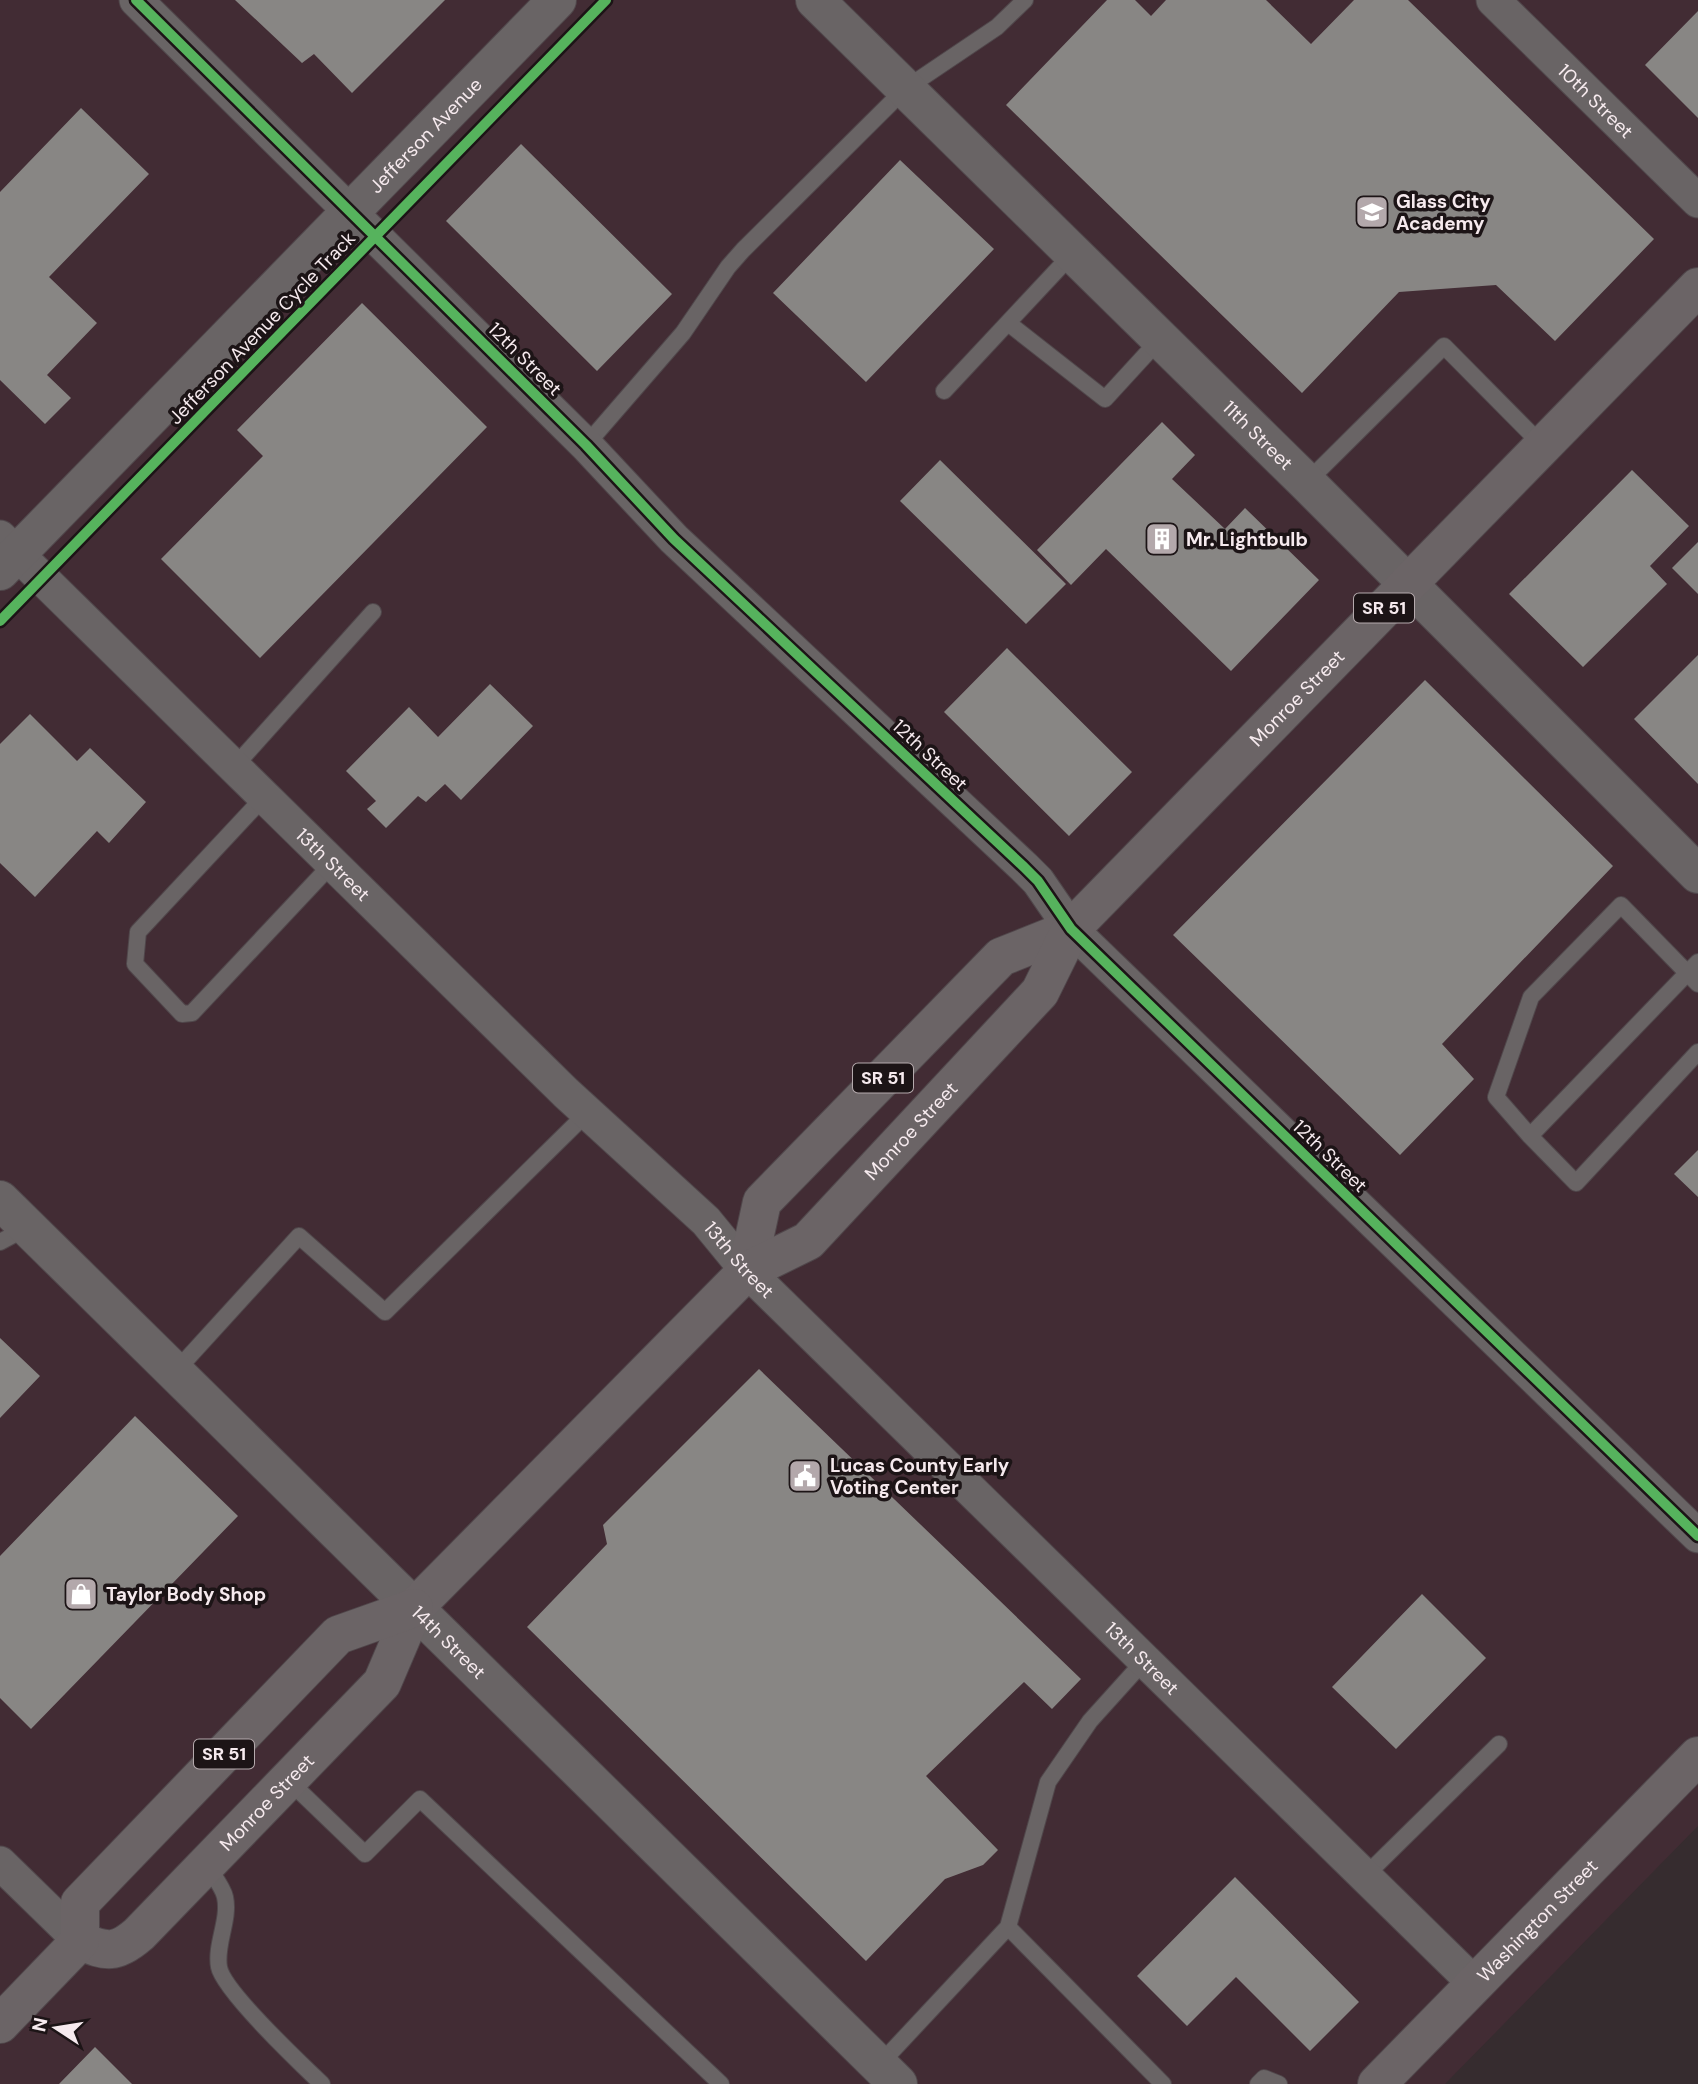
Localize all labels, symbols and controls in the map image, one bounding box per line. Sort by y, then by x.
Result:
street label: 10th Street [1553,58,1639,143]
street label: Jefferson Avenue [363,72,487,198]
place label: Glass City Academy [1396,189,1491,236]
school or university icon: Glass City Academy [1353,193,1391,231]
street label: Jefferson Avenue Cycle Track [163,226,361,430]
street label: 12th Street [483,317,567,401]
street label: 11th Street [1218,395,1299,475]
building icon: Mr. Lightbulb [1143,520,1181,558]
place label: Mr. Lightbulb [1186,527,1308,552]
road number: SR 51 [1354,594,1414,622]
street label: Monroe Street [1244,644,1350,752]
street label: 12th Street [887,714,973,796]
street label: 13th Street [291,822,376,906]
road number: SR 51 [853,1064,913,1092]
street label: Monroe Street [859,1076,963,1185]
street label: 12th Street [1287,1114,1373,1198]
street label: 13th Street [699,1216,780,1303]
place label: Lucas County Early Voting Center [830,1453,1010,1500]
public building icon: Lucas County Early Voting Center [786,1457,824,1495]
shop icon: Taylor Body Shop [62,1575,100,1613]
place label: Taylor Body Shop [106,1582,266,1607]
street label: 14th Street [406,1600,492,1684]
street label: 13th Street [1100,1616,1185,1700]
road number: SR 51 [194,1740,254,1769]
street label: Monroe Street [214,1748,319,1856]
street label: Washington Street [1471,1853,1603,1987]
north arrow [21,1993,91,2063]
text: N [26,2015,54,2034]

